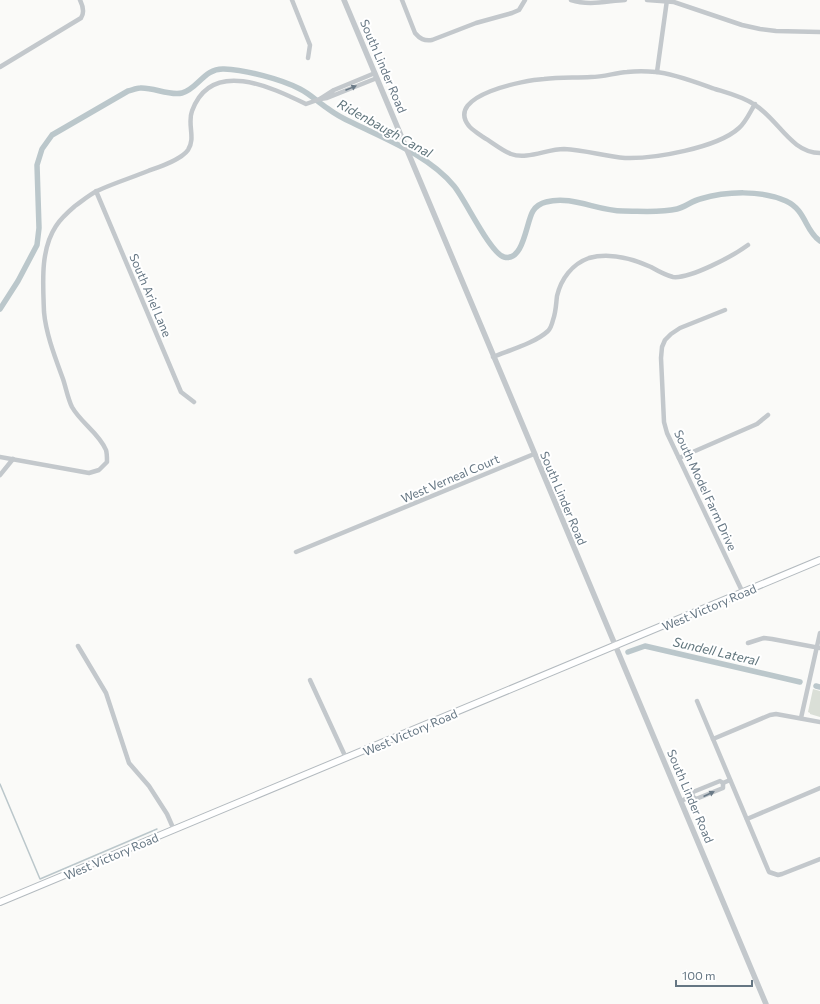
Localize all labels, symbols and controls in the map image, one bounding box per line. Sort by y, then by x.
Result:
street label: South Linder Road [358,17,410,115]
one-way arrow [346,85,357,91]
water label: Ridenbaugh Canal [335,95,436,161]
street label: South Ariel Lane [127,251,175,339]
street label: South Model Farm Drive [672,427,740,553]
street label: South Linder Road [538,449,590,547]
street label: West Verneal Court [399,451,501,505]
street label: West Victory Road [660,581,758,633]
water label: Sundell Lateral [672,633,761,669]
street label: West Victory Road [361,706,459,758]
street label: South Linder Road [665,747,717,845]
one-way arrow [704,791,715,797]
street label: West Victory Road [62,830,160,882]
scale bar [676,962,752,988]
text: 100 m [682,968,716,982]

